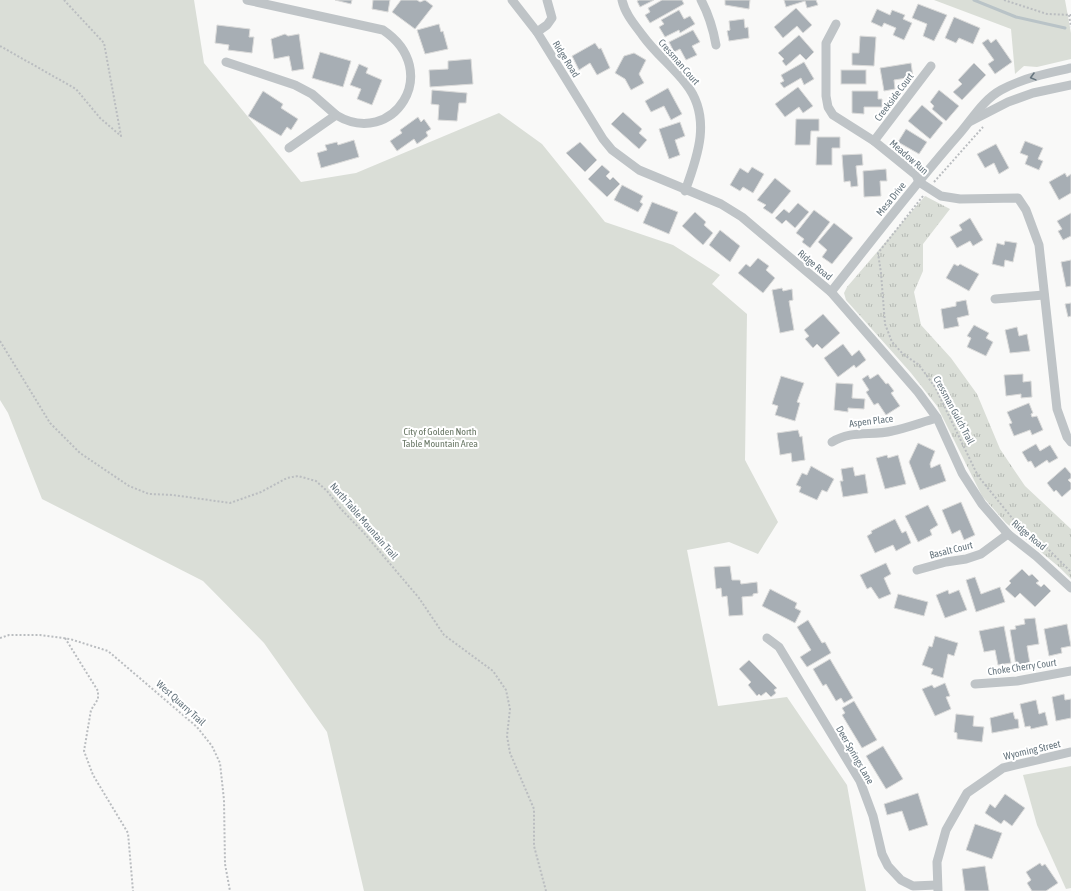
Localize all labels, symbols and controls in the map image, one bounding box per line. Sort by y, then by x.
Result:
street label: Cressman Court [656,37,702,87]
street label: Ridge Road [550,39,582,80]
street label: Creekside Court [872,71,916,123]
one-way arrow [1030,72,1037,81]
street label: Meadow Run [888,137,931,177]
street label: Mesa Drive [874,180,908,218]
street label: Ridge Road [796,248,834,283]
street label: Cressman Gulch Trail [931,374,977,446]
street label: Aspen Place [848,413,894,429]
park label: City of Golden North Table Mountain Area [402,426,478,449]
street label: North Table Mountain Trail [328,481,400,562]
street label: Ridge Road [1010,518,1048,553]
street label: Basalt Court [928,539,974,561]
street label: Choke Cherry Court [987,657,1057,677]
street label: West Quarry Trail [154,678,208,728]
street label: Deer Springs Lane [834,724,876,786]
street label: Wyoming Street [1003,738,1062,762]

